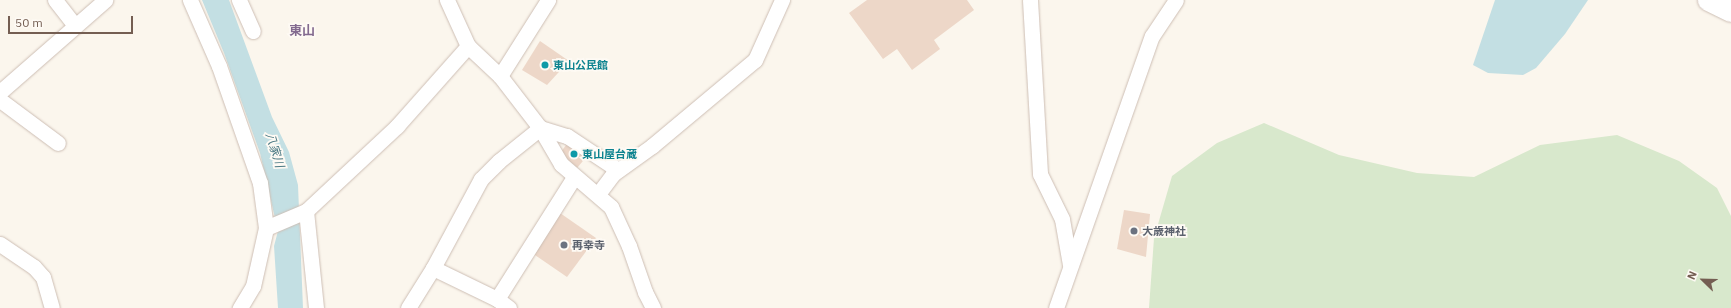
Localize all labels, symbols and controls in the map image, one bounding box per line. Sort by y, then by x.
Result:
scale bar [10,8,135,34]
text: 50 m [15,15,43,30]
district label: 東山 [289,23,315,39]
place label: 東山公民館 [553,58,608,72]
marker: 東山公民館 [540,60,550,70]
water label: 八家川 [263,131,287,169]
place label: 東山屋台蔵 [582,147,637,161]
marker: 東山屋台蔵 [569,149,579,159]
place label: 大歳神社 [1142,224,1186,238]
marker: 大歳神社 [1129,226,1139,236]
place label: 再幸寺 [572,238,605,252]
marker: 再幸寺 [559,240,569,250]
north arrow [1683,260,1723,300]
text: N [1684,269,1700,282]

